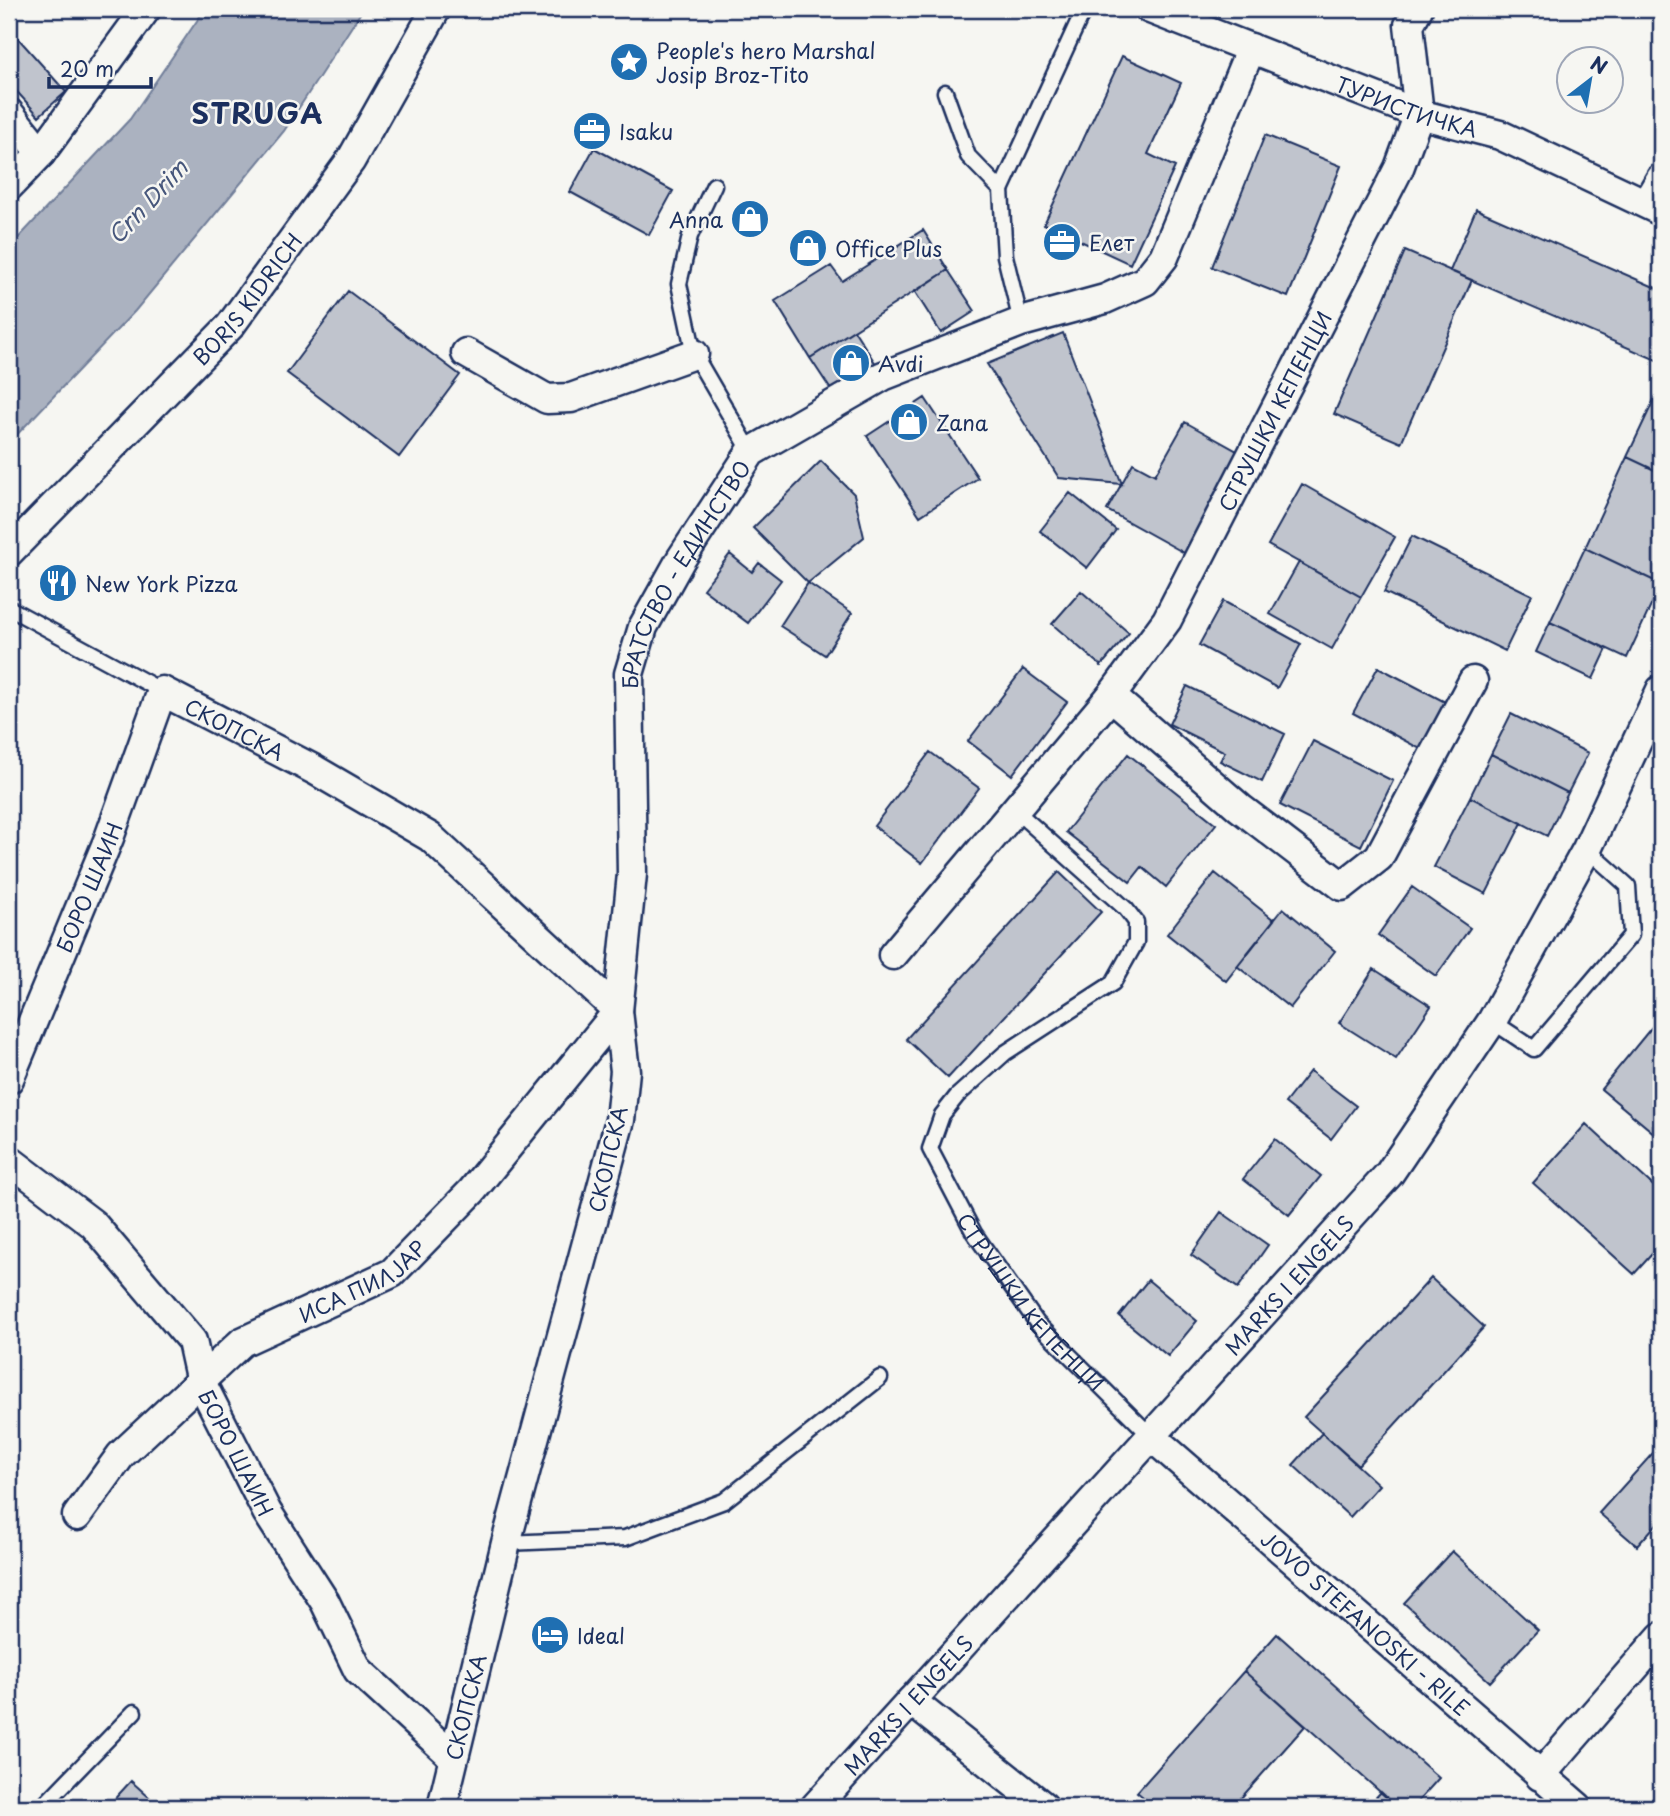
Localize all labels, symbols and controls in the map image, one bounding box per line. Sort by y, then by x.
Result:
place label: People's hero Marshal Josip Broz-Tito [656,34,876,90]
place icon: People's hero Marshal Josip Broz-Tito [608,41,650,83]
scale bar [49,46,150,90]
north arrow [1554,46,1624,116]
text: N [1586,49,1613,80]
text: 20 m [60,52,114,84]
street label: ТУРИСТИЧКА [1332,67,1481,145]
district label: STRUGA [191,91,325,134]
office icon: Isaku [571,110,613,152]
place label: Isaku [619,115,673,147]
water label: Crn Drim [99,150,196,251]
shop icon: Anna [729,198,771,240]
place label: Anna [669,203,723,235]
office icon: Елет [1041,221,1083,263]
street label: BORIS KIDRICH [185,226,309,372]
place label: Елет [1089,226,1135,258]
shop icon: Office Plus [787,227,829,269]
place label: Office Plus [835,232,942,264]
street label: СТРУШКИ КЕПЕНЦИ [1210,305,1339,517]
shop icon: Avdi [830,342,872,384]
place label: Avdi [878,347,924,379]
shop icon: Zana [888,401,930,443]
place label: Zana [936,406,989,438]
street label: БРАТСТВО - ЕДИНСТВО [613,453,758,689]
restaurant icon: New York Pizza [37,562,79,604]
place label: New York Pizza [85,567,238,599]
street label: СКОПСКА [179,689,290,768]
street label: БОРО ШАИН [47,817,130,957]
street label: СКОПСКА [579,1103,635,1215]
street label: СТРУШКИ КЕПЕНЦИ [950,1207,1112,1398]
street label: MARKS I ENGELS [1216,1207,1361,1362]
street label: ИСА ПИЛЈАР [293,1232,433,1330]
street label: БОРО ШАИН [191,1384,282,1521]
street label: JOVO STEFANOSKI - RILE [1254,1523,1478,1723]
hotel icon: Ideal [529,1614,571,1656]
place label: Ideal [577,1619,625,1651]
street label: MARKS I ENGELS [836,1628,980,1782]
street label: СКОПСКА [436,1651,494,1763]

